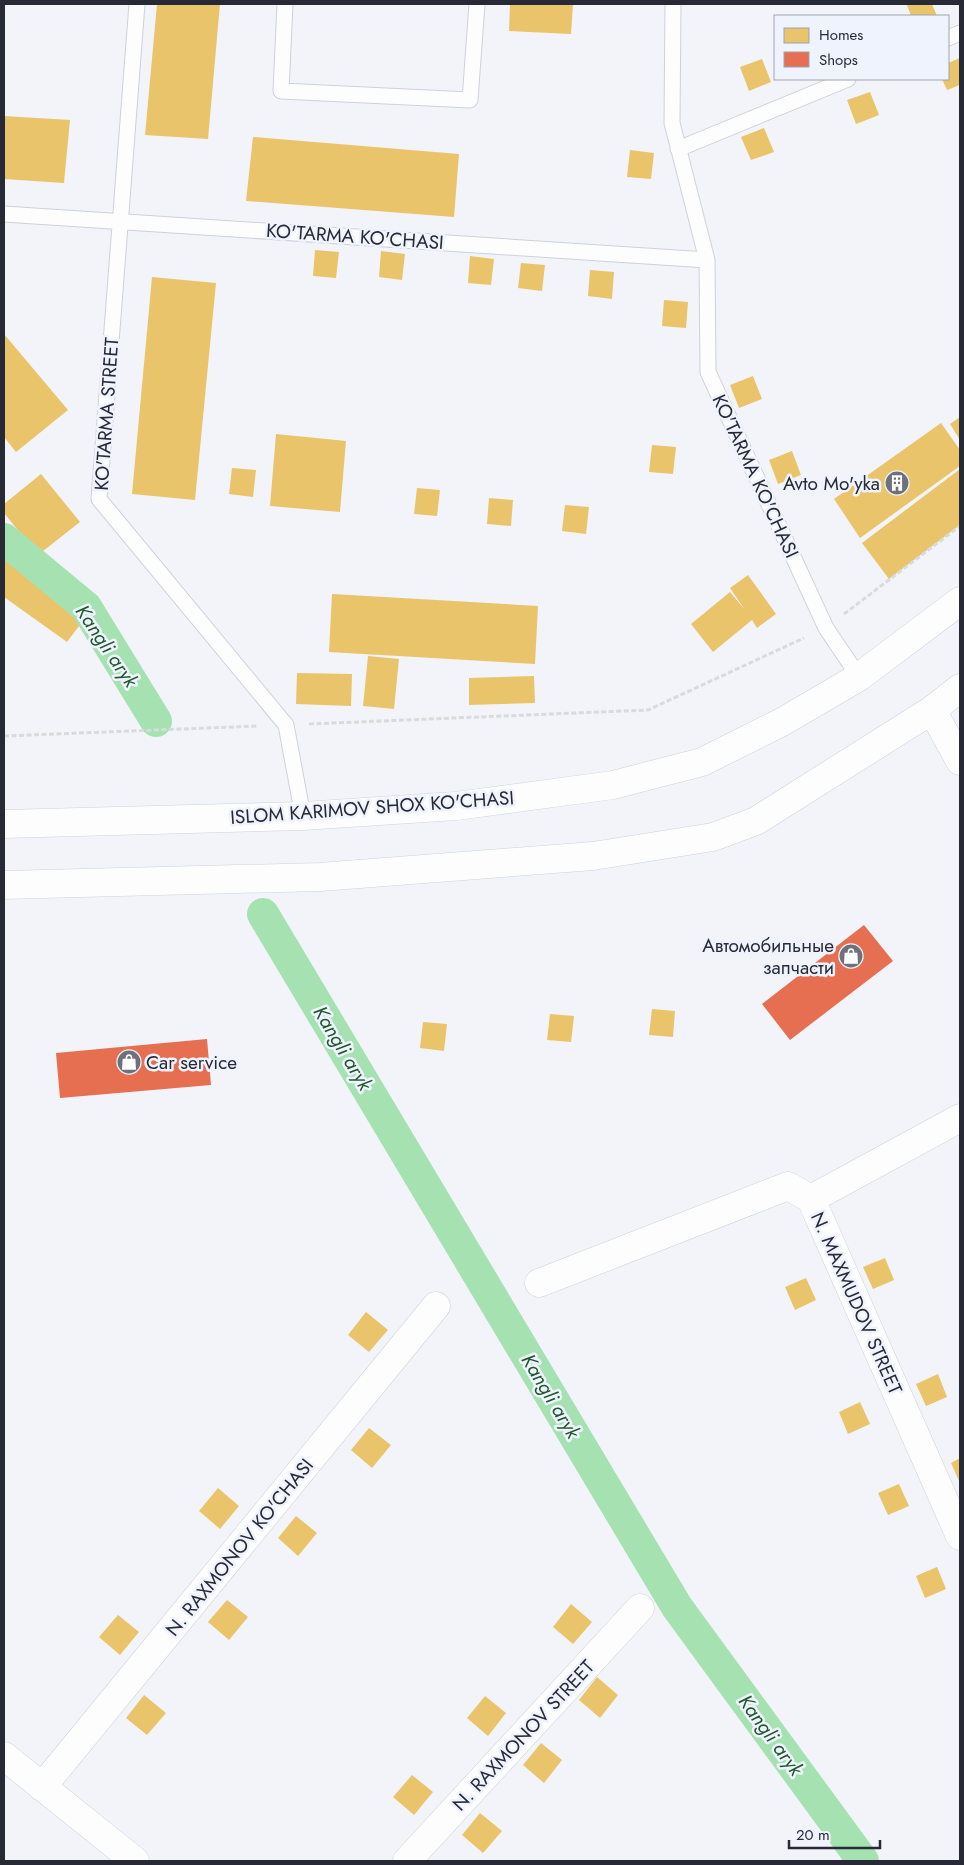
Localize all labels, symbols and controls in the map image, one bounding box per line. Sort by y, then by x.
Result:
legend [774,15,949,80]
text: Homes [819,24,863,46]
text: Shops [819,49,858,71]
street label: KO'TARMA KO'CHASI [265,217,445,256]
street label: KO'TARMA STREET [88,336,125,492]
street label: KO'TARMA KO'CHASI [706,390,805,562]
place label: Avto Mo'yka [783,470,880,497]
building icon: Avto Mo'yka [884,470,910,496]
water label: Kangli aryk [68,599,146,695]
street label: ISLOM KARIMOV SHOX KO'CHASI [229,784,515,831]
place label: Автомобильные запчасти [702,932,834,981]
shop icon: Автомобильные запчасти [838,943,864,969]
water label: Kangli aryk [306,1000,380,1097]
shop icon: Car service [116,1049,142,1075]
place label: Car service [146,1049,237,1076]
street label: N. MAXMUDOV STREET [804,1208,909,1399]
water label: Kangli aryk [514,1348,588,1445]
street label: N. RAXMONOV KO'CHASI [159,1453,320,1642]
street label: N. RAXMONOV STREET [446,1654,601,1817]
water label: Kangli aryk [731,1689,811,1783]
scale bar [789,1818,880,1850]
text: 20 m [796,1824,830,1846]

